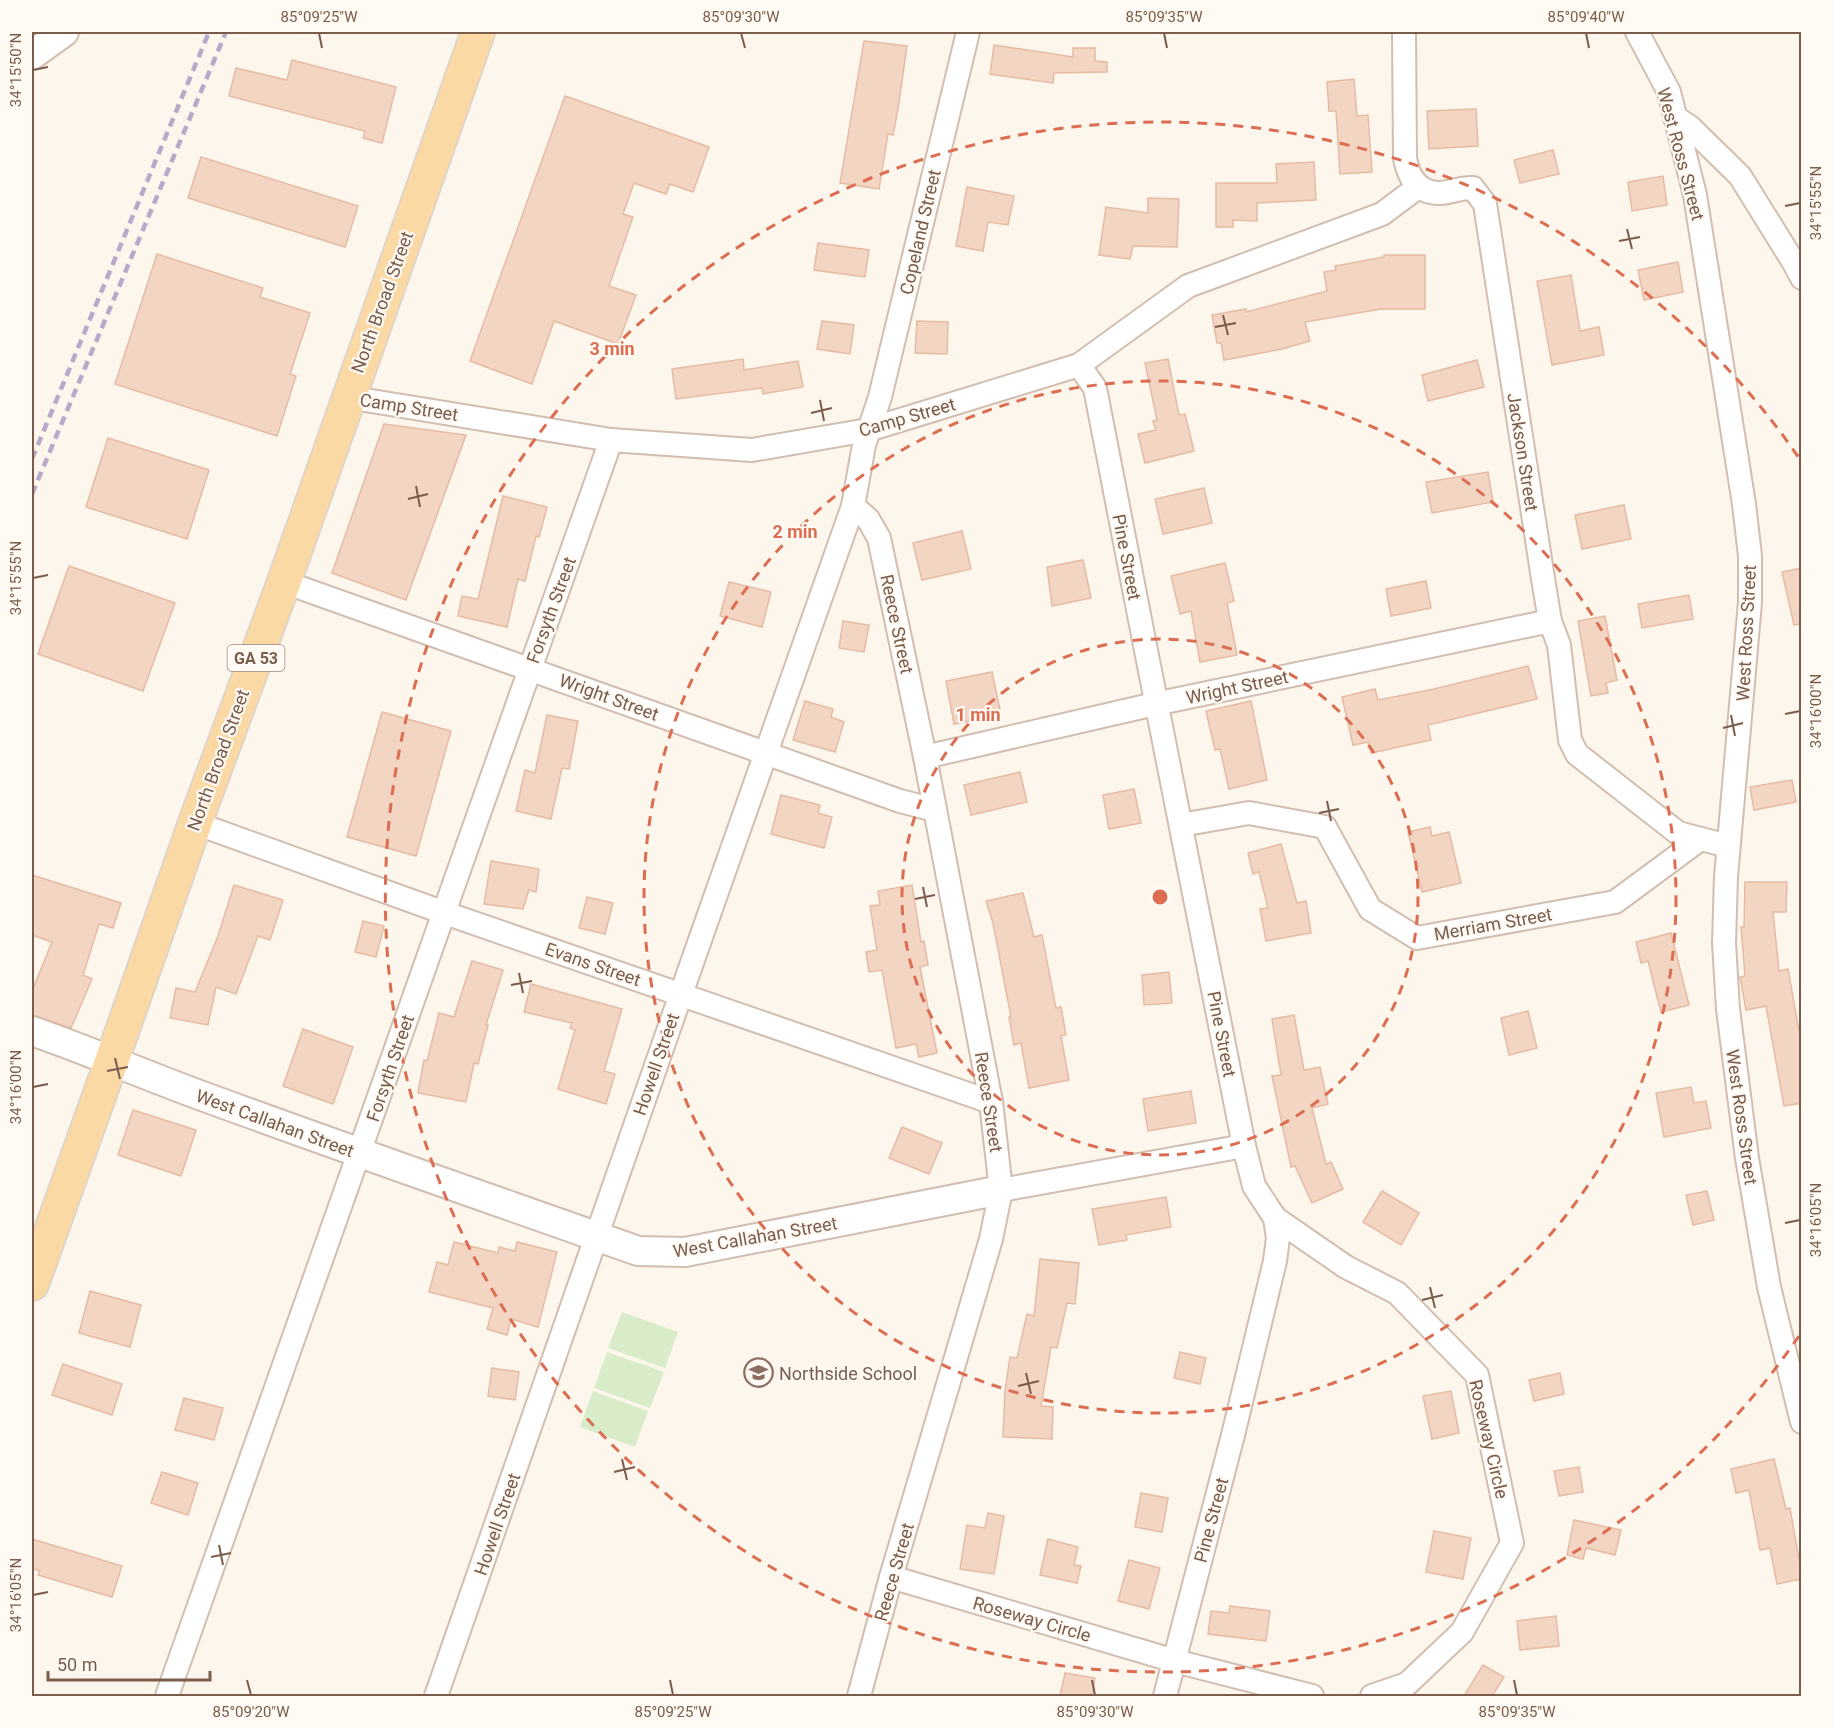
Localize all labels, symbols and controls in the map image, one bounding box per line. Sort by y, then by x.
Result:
text: 85°09'25"W [281,8,357,26]
text: 85°09'30"W [703,8,779,26]
text: 85°09'35"W [1126,8,1202,26]
text: 85°09'40"W [1548,8,1624,26]
text: 34°15'50"N [7,33,25,107]
street label: West Ross Street [1653,85,1709,223]
text: 34°15'55"N [1807,166,1825,240]
street label: Copeland Street [895,167,945,297]
street label: North Broad Street [347,228,417,376]
text: 3 min [589,338,635,359]
street label: Camp Street [358,389,460,425]
street label: Jackson Street [1503,391,1543,513]
street label: Camp Street [856,393,958,441]
street label: Pine Street [1108,512,1146,602]
text: 2 min [772,521,818,542]
text: 34°15'55"N [7,541,25,615]
street label: Forsyth Street [522,554,580,666]
street label: West Ross Street [1732,564,1760,702]
street label: Reece Street [876,572,918,676]
road number: GA 53 [228,645,284,671]
street label: Wright Street [1184,666,1290,708]
street label: Wright Street [556,669,662,725]
text: 34°16'00"N [1807,674,1825,748]
street label: North Broad Street [183,686,253,834]
text: 1 min [955,704,1001,725]
centre of rings [1150,887,1170,907]
street label: Merriam Street [1432,903,1554,945]
street label: Evans Street [543,938,644,990]
street label: Pine Street [1203,989,1241,1079]
street label: Howell Street [629,1010,683,1118]
street label: Forsyth Street [362,1012,418,1124]
street label: West Ross Street [1722,1048,1762,1186]
text: 34°16'00"N [7,1050,25,1124]
street label: Reece Street [971,1050,1007,1154]
street label: West Callahan Street [193,1085,357,1161]
text: 34°16'05"N [1807,1183,1825,1257]
street label: West Callahan Street [671,1212,839,1262]
school or university icon: Northside School [742,1357,774,1389]
place label: Northside School [779,1363,917,1384]
street label: Roseway Circle [1465,1377,1513,1501]
street label: Howell Street [470,1470,524,1578]
street label: Pine Street [1190,1475,1232,1565]
street label: Reece Street [870,1520,918,1623]
text: 34°16'05"N [7,1558,25,1632]
street label: Roseway Circle [971,1592,1093,1646]
scale bar [48,1644,210,1682]
text: 50 m [57,1654,97,1675]
text: 85°09'20"W [213,1703,289,1721]
text: 85°09'25"W [635,1703,711,1721]
text: 85°09'30"W [1057,1703,1133,1721]
text: 85°09'35"W [1479,1703,1555,1721]

